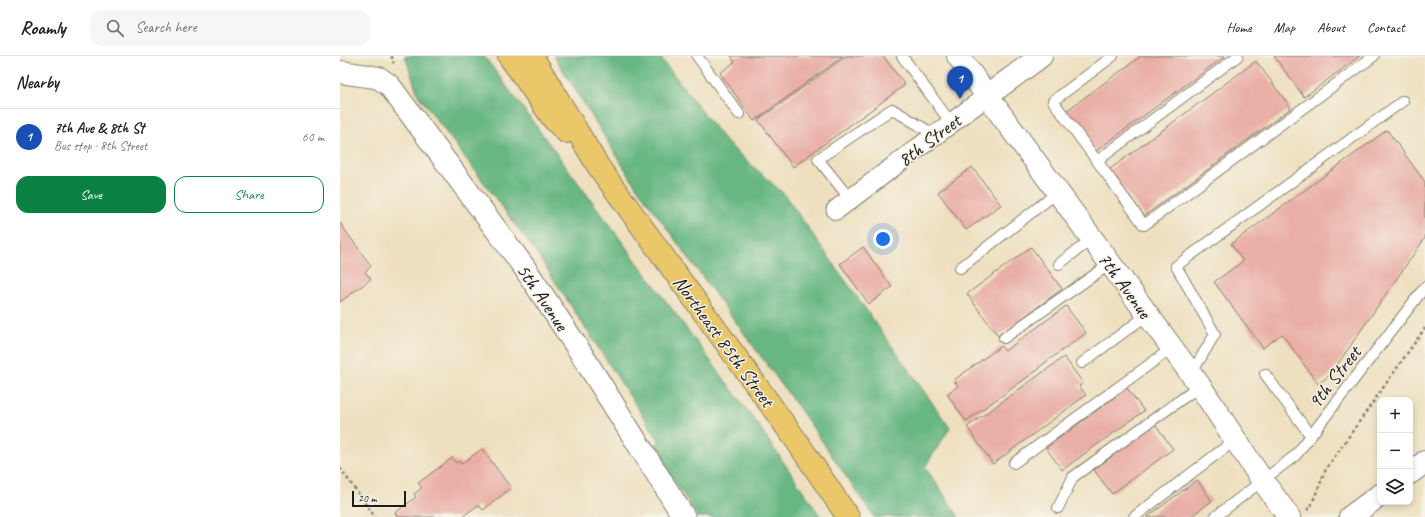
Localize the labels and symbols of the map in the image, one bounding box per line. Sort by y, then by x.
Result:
pin: 1 [947,66,973,99]
street label: 8th Street [893,107,968,172]
your location [873,229,893,249]
street label: 7th Avenue [1092,247,1158,324]
street label: 5th Avenue [511,259,575,337]
street label: Northeast 85th Street [667,271,781,414]
street label: 9th Street [1302,339,1368,414]
scale bar [352,489,406,508]

